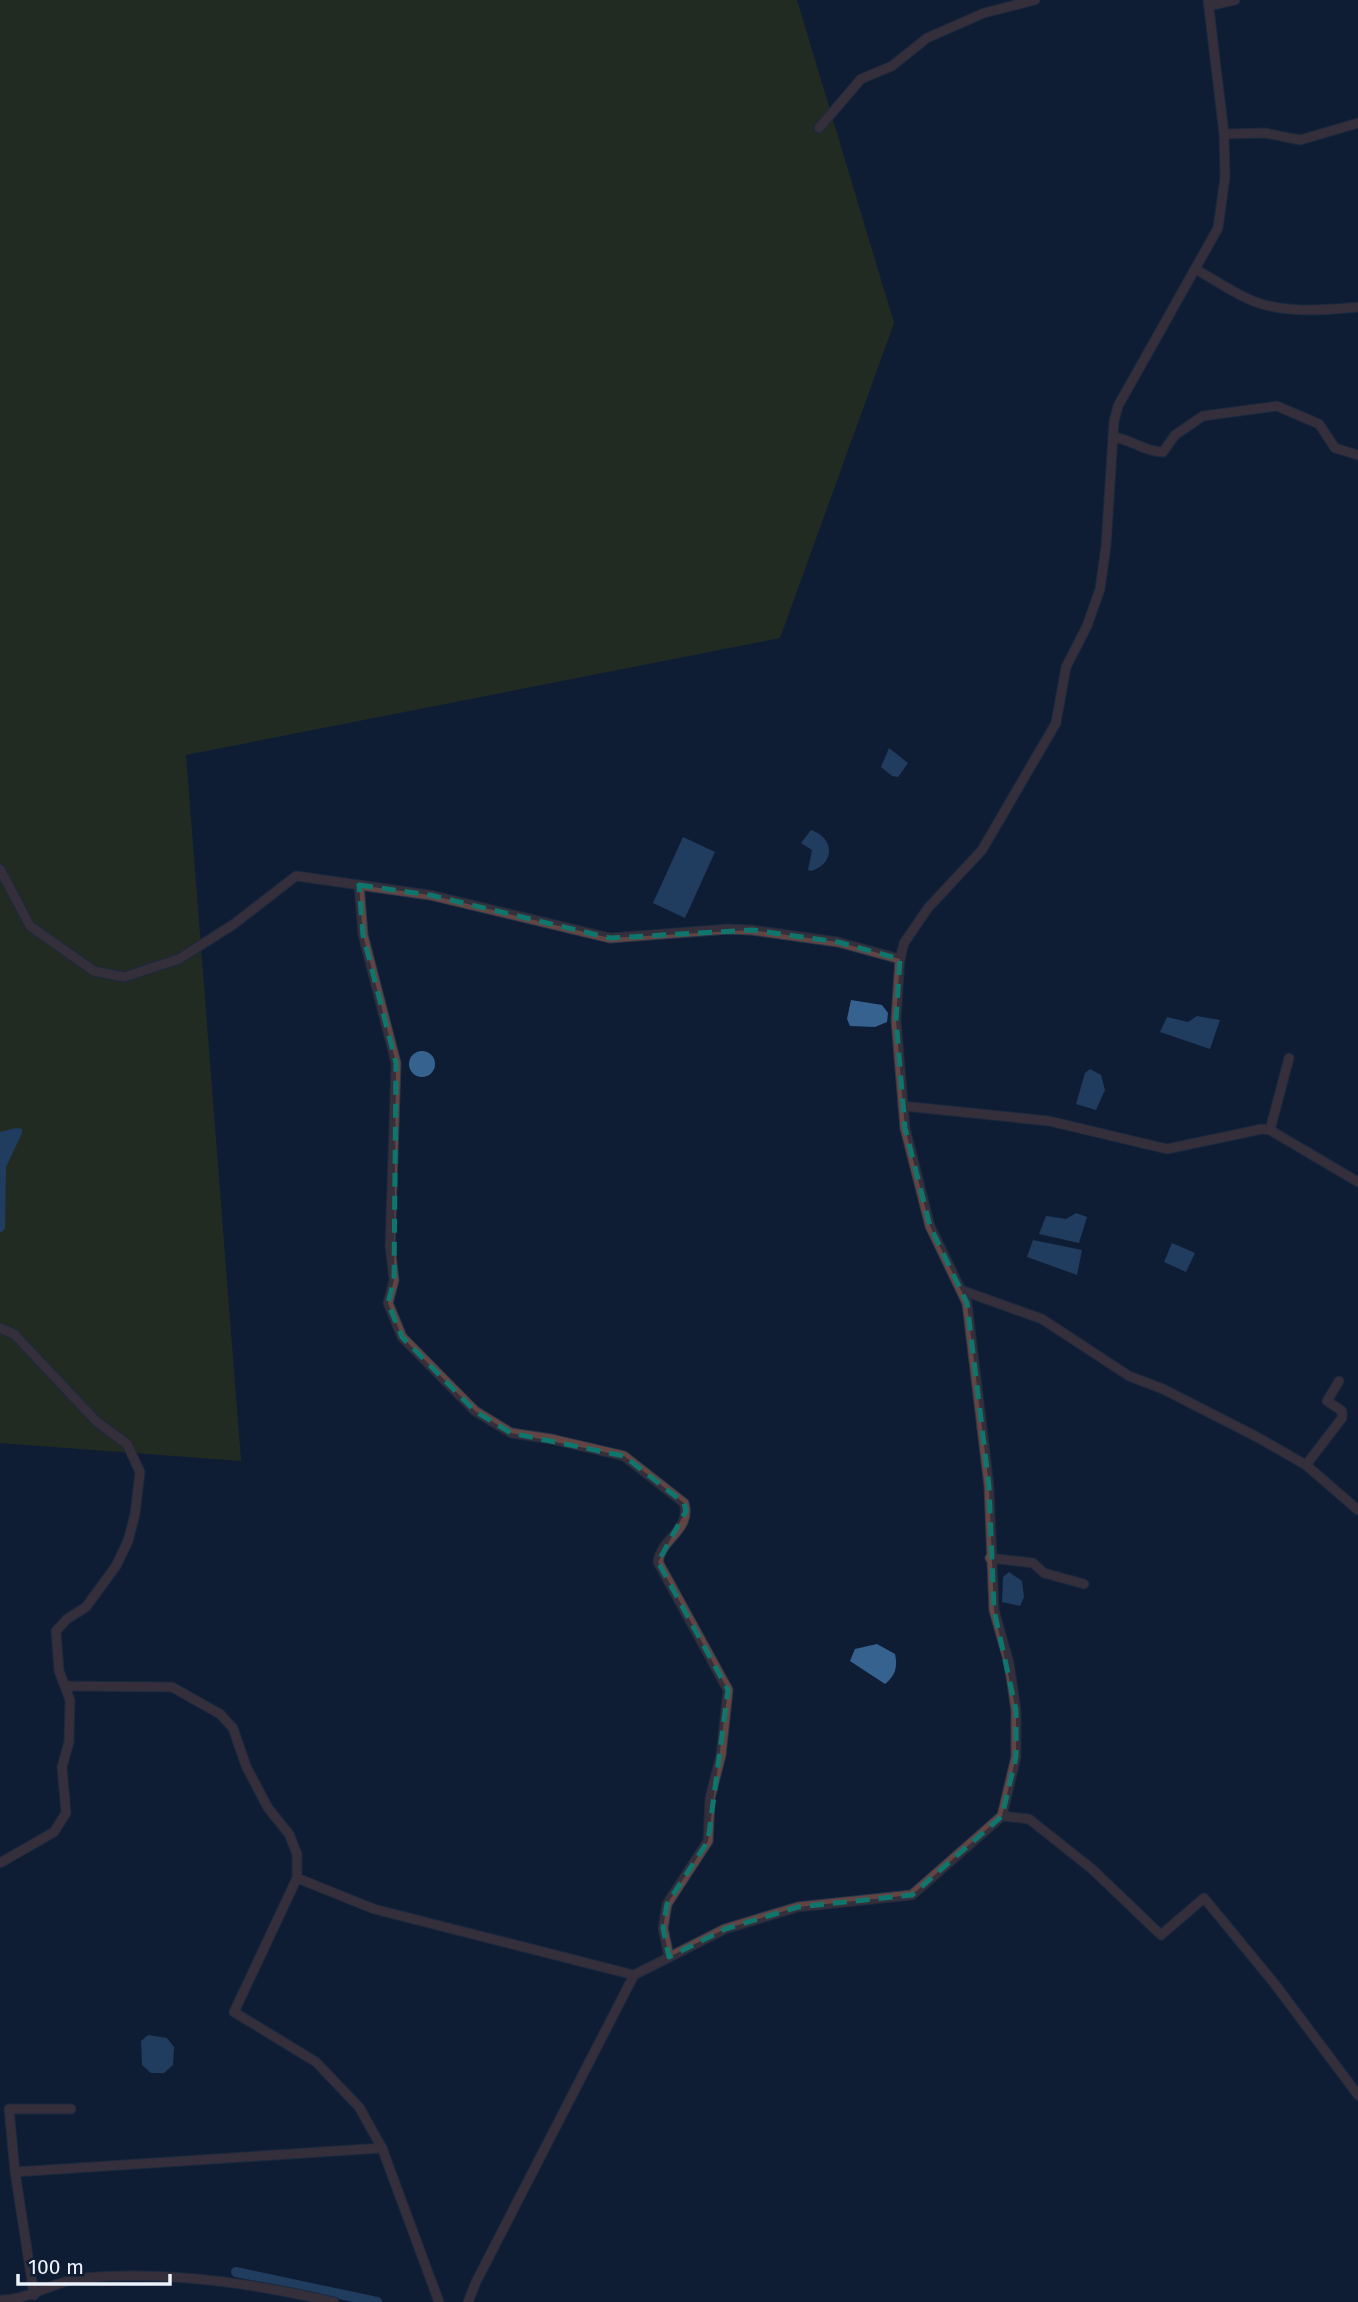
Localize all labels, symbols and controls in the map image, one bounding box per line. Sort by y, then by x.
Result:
scale bar [18,2242,170,2286]
text: 100 m [28,2254,84,2280]

